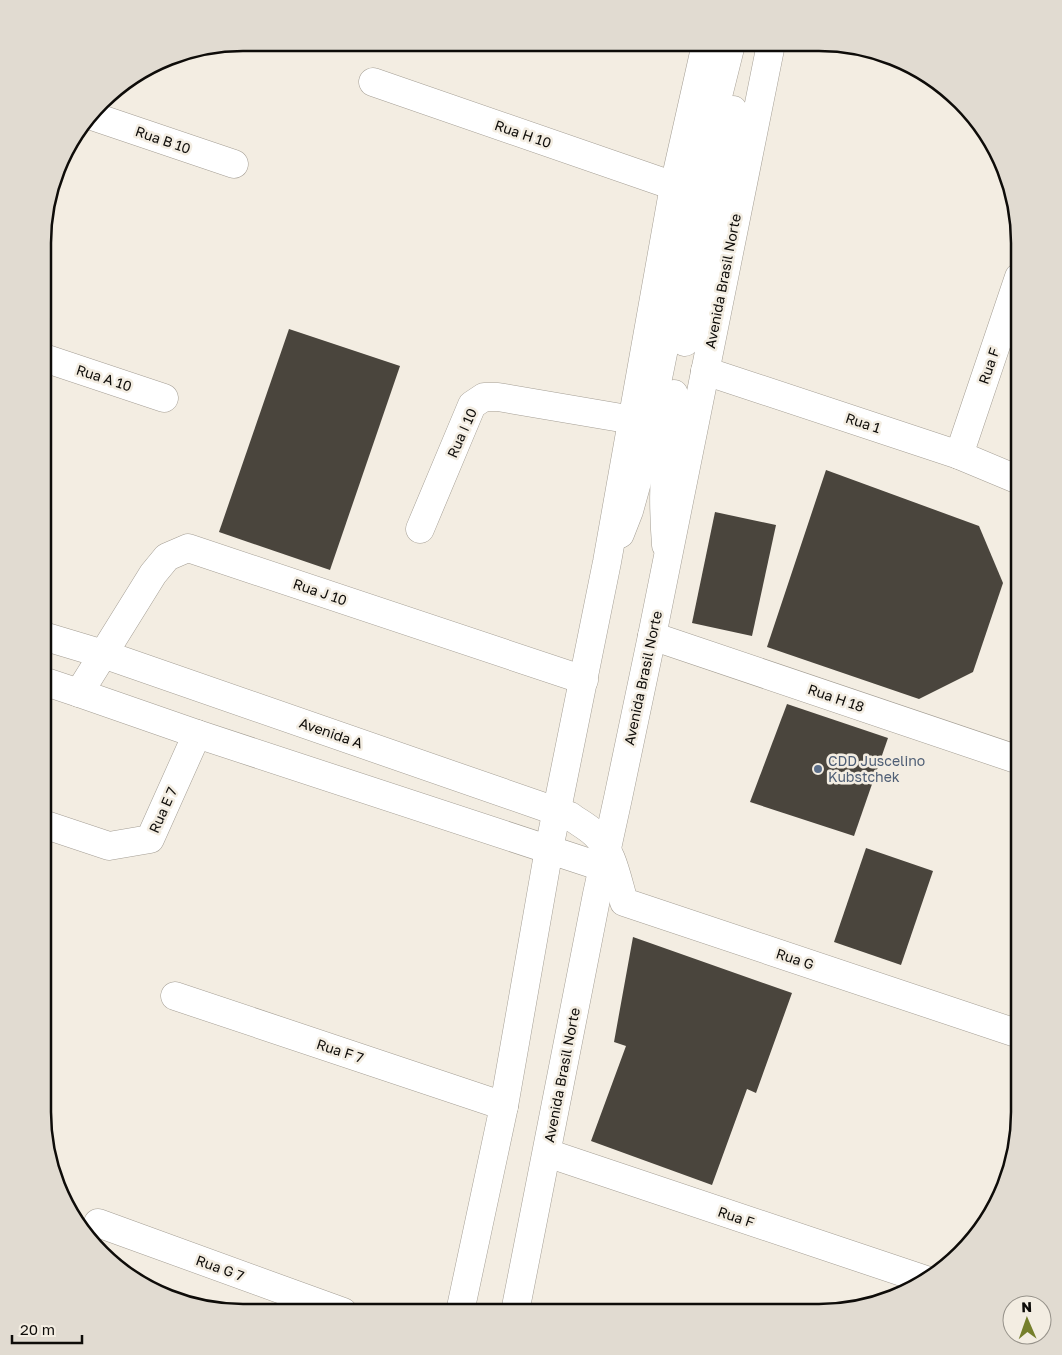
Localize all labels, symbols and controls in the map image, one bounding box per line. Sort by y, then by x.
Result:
street label: Rua H 10 [493,116,554,151]
street label: Rua B 10 [133,122,193,157]
street label: Avenida Brasil Norte [701,212,744,350]
street label: Rua F [974,345,1003,386]
street label: Rua A 10 [74,361,134,394]
street label: Rua I 10 [443,405,480,460]
street label: Rua 1 [843,409,883,436]
street label: Rua J 10 [291,574,349,609]
street label: Avenida Brasil Norte [620,609,665,747]
street label: Rua H 18 [806,680,867,715]
street label: Avenida A [297,714,366,752]
place label: CDD Juscelino Kubstchek [828,752,925,785]
marker: CDD Juscelino Kubstchek [812,763,824,775]
street label: Rua E 7 [145,784,180,835]
street label: Rua G [774,944,816,973]
street label: Avenida Brasil Norte [540,1006,583,1144]
street label: Rua F 7 [315,1035,366,1066]
street label: Rua F [716,1202,757,1231]
street label: Rua G 7 [194,1251,247,1284]
north arrow [1002,1295,1052,1345]
text: N [1021,1298,1032,1315]
scale bar [12,1312,82,1344]
text: 20 m [20,1320,55,1338]

